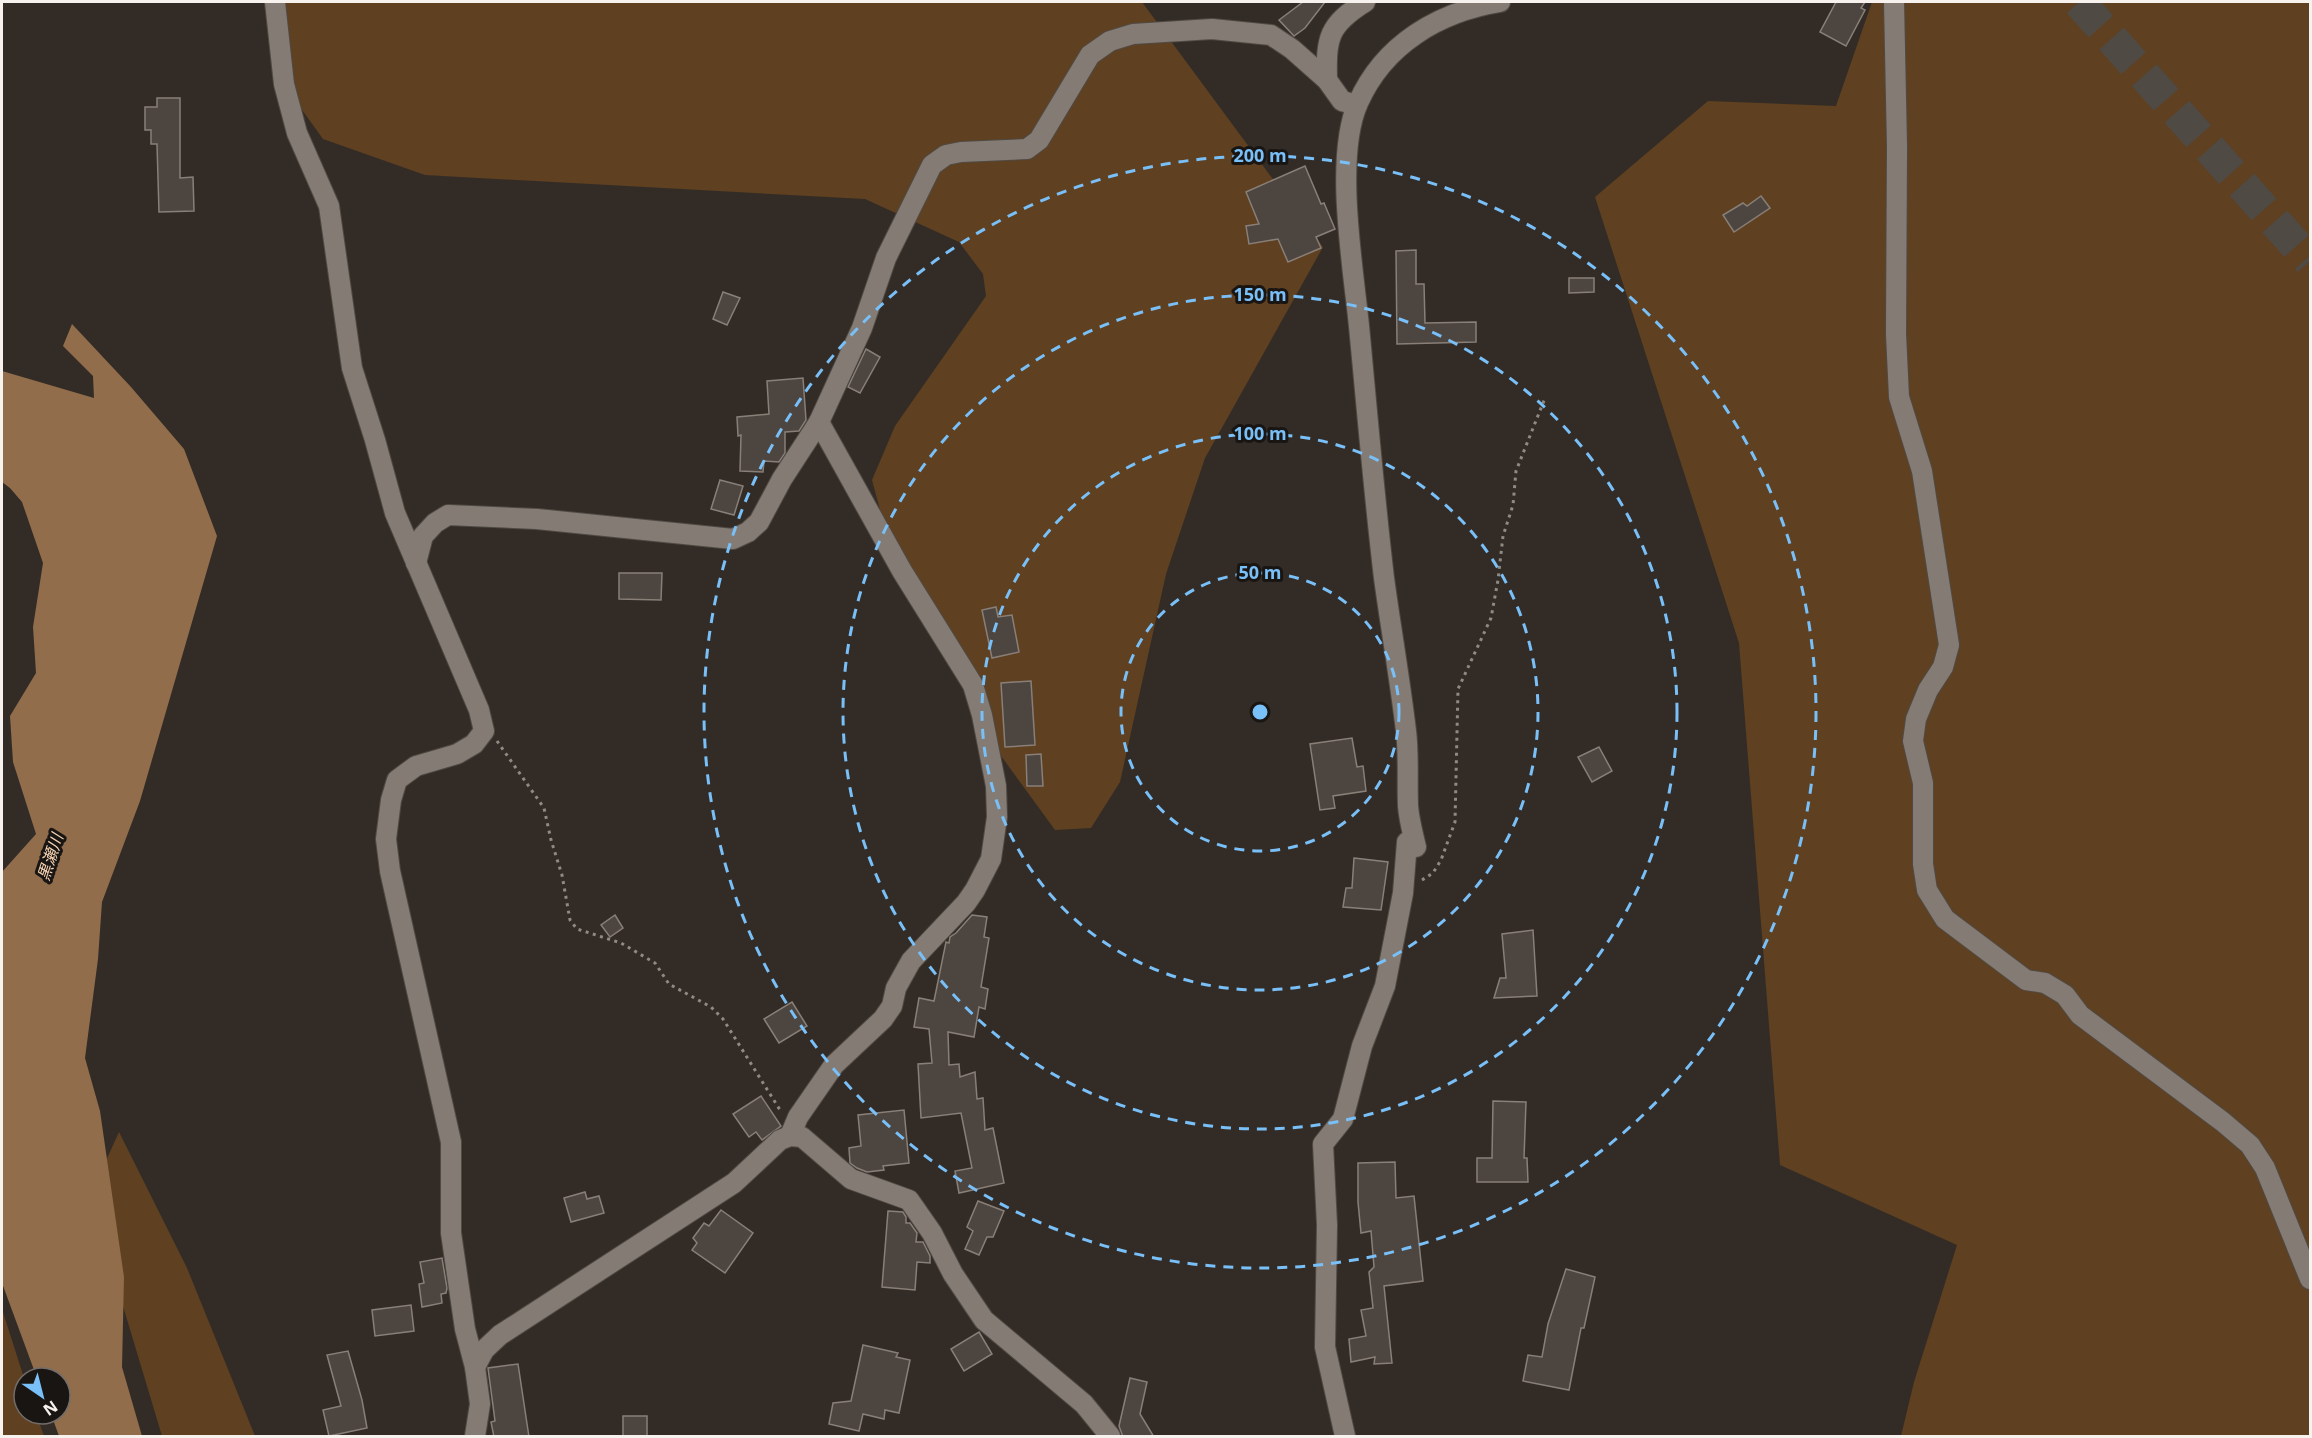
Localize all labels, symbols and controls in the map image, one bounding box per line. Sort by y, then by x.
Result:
text: 200 m [1233,143,1287,167]
text: 150 m [1233,282,1287,306]
text: 100 m [1233,421,1287,445]
text: 50 m [1239,560,1281,584]
centre of rings [1250,702,1270,722]
water label: 黒瀬川 [32,829,68,883]
north arrow [12,1366,72,1426]
text: N [39,1396,62,1421]

